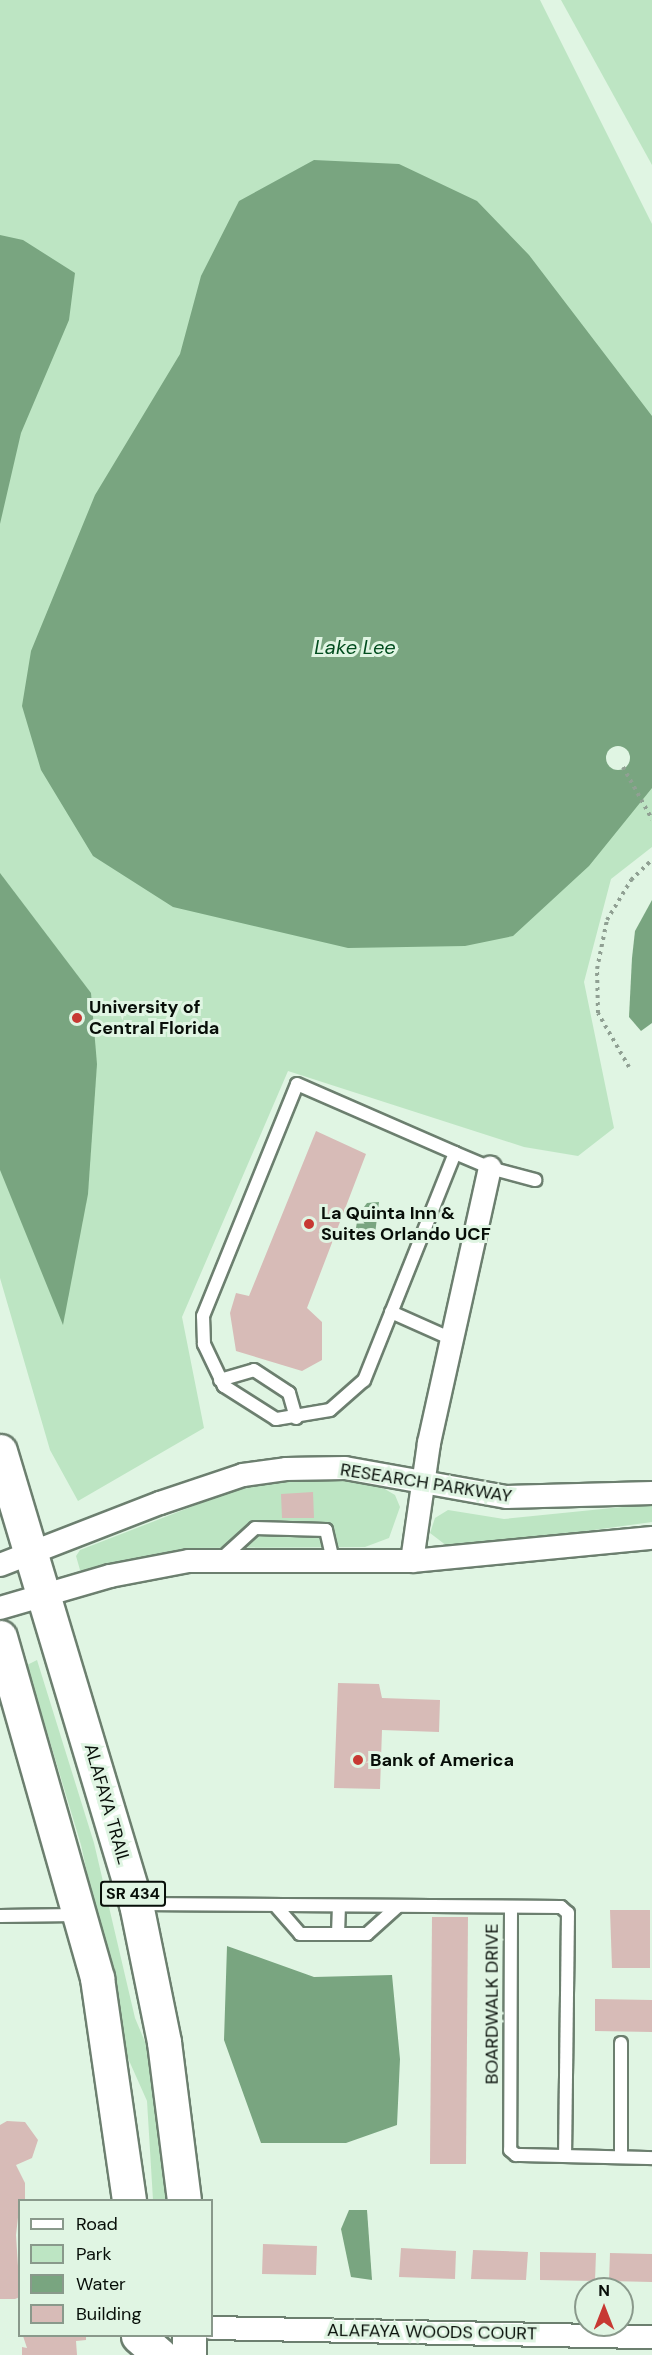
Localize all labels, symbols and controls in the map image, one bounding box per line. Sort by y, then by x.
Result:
water label: Lake Lee [314,635,396,659]
place label: University of Central Florida [89,997,219,1040]
marker: University of Central Florida [70,1011,84,1025]
place label: La Quinta Inn & Suites Orlando UCF [321,1203,491,1246]
marker: La Quinta Inn & Suites Orlando UCF [302,1217,316,1231]
street label: RESEARCH PARKWAY [339,1459,513,1507]
street label: ALAFAYA TRAIL [79,1741,135,1867]
place label: Bank of America [370,1749,514,1771]
marker: Bank of America [351,1753,365,1767]
road number: SR 434 [100,1881,166,1907]
street label: BOARDWALK DRIVE [481,1924,503,2084]
legend [18,2199,213,2337]
text: Road [76,2212,118,2236]
text: Park [76,2242,112,2266]
text: Water [76,2272,126,2296]
north arrow [574,2277,634,2337]
text: N [598,2280,610,2301]
text: Building [76,2302,141,2326]
street label: ALAFAYA WOODS COURT [327,2319,537,2345]

